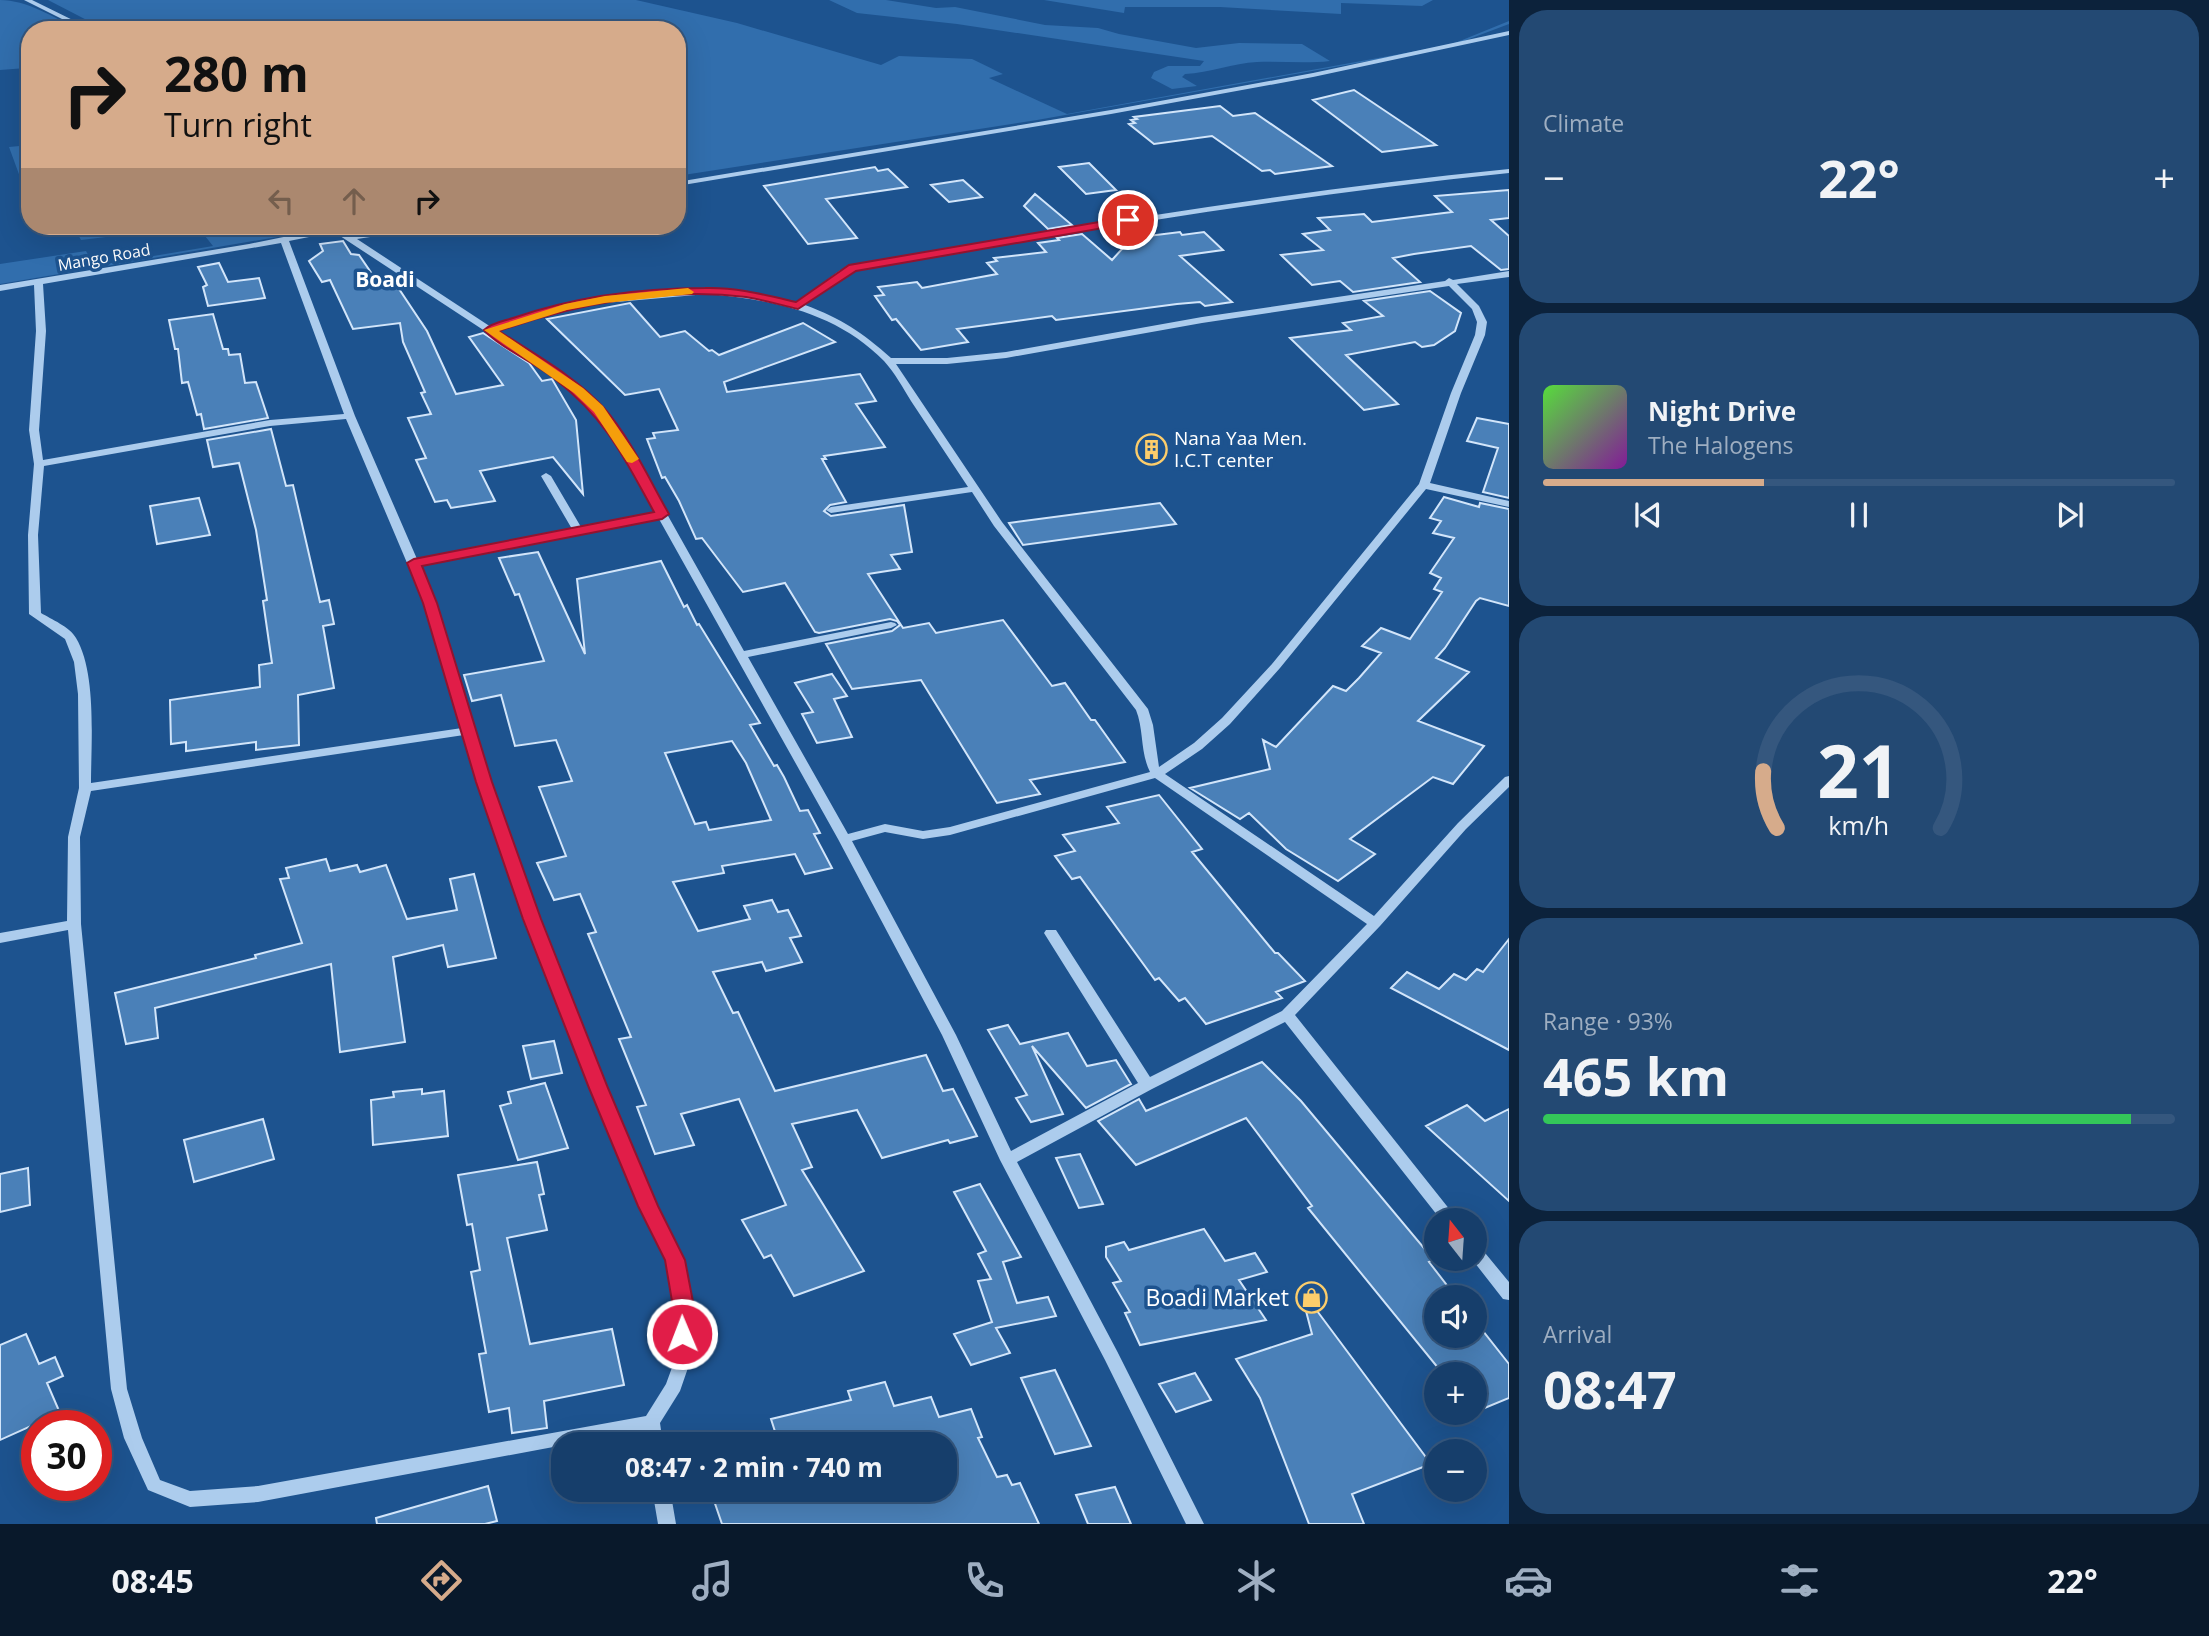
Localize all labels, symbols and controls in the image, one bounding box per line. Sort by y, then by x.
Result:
text: 280 m [164,40,309,106]
icon: right [49,49,140,140]
text: Turn right [164,103,312,146]
text: Climate [1543,107,1624,139]
text: 22° [1818,142,1900,213]
text: − [1543,151,1565,203]
text: + [2153,151,2175,203]
icon: left [262,182,300,220]
icon: ahead [335,182,373,220]
icon: right [408,182,446,220]
pin [1098,190,1158,250]
icon: arrive [1109,201,1147,239]
street label: Mango Road [56,238,152,276]
district label: Boadi [355,265,415,293]
text: Night Drive [1648,393,1796,429]
place label: Nana Yaa Men. I.C.T center [1174,425,1307,473]
text: The Halogens [1648,429,1794,461]
building icon: Nana Yaa Men. I.C.T center [1134,432,1168,466]
icon: previous [1629,496,1667,534]
icon: pause [1840,496,1878,534]
icon: next [2051,496,2089,534]
text: 21 [1817,720,1901,819]
text: km/h [1829,808,1889,842]
text: Range · 93% [1543,1005,1673,1037]
text: 465 km [1543,1040,1729,1111]
north arrow [1424,1208,1488,1270]
map controls [1424,1208,1487,1502]
shop icon: Boadi Market [1295,1280,1329,1314]
place label: Boadi Market [1146,1281,1289,1313]
button: sound [1424,1285,1487,1348]
position arrow [645,1297,719,1371]
text: Arrival [1543,1318,1612,1350]
text: 08:47 [1543,1353,1677,1424]
button: + [1424,1362,1487,1425]
speed limit sign: 30 [21,1410,112,1501]
button: − [1424,1439,1487,1502]
text: 08:47 · 2 min · 740 m [625,1449,883,1485]
icon: directions [417,1556,466,1605]
icon: music [688,1556,737,1605]
icon: phone [960,1556,1009,1605]
icon: climate [1232,1556,1281,1605]
icon: car [1504,1556,1553,1605]
icon: filters [1775,1556,1824,1605]
text: 08:45 [111,1559,194,1602]
text: 22° [2047,1559,2098,1602]

